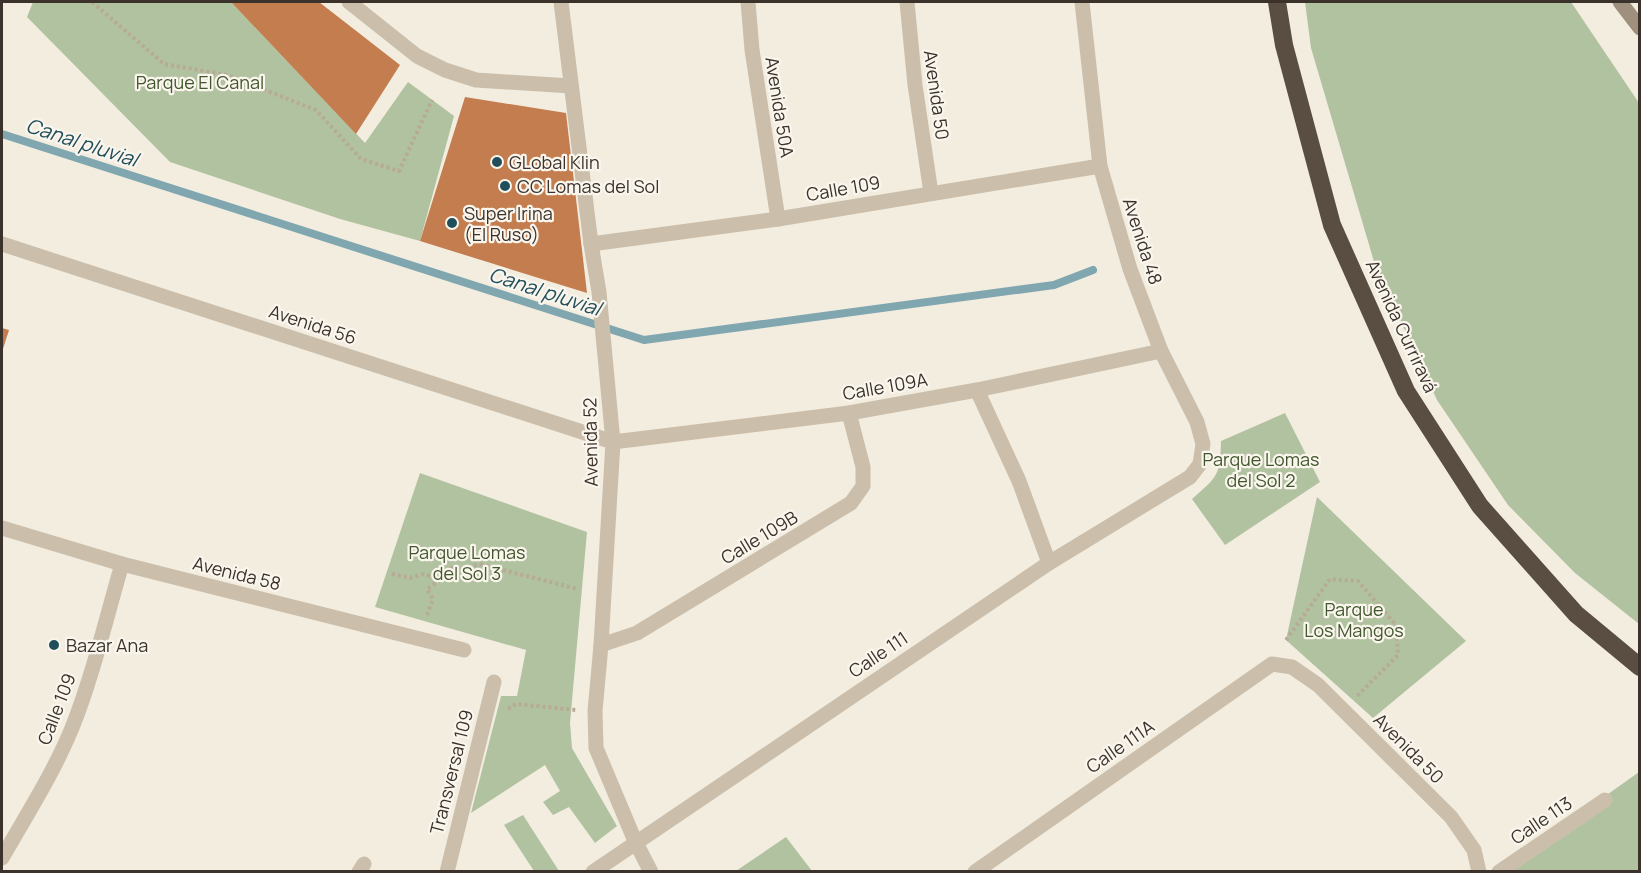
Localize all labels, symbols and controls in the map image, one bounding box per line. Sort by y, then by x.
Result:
street label: Avenida 50 [919,49,955,141]
street label: Avenida 50A [760,55,800,160]
park label: Parque El Canal [136,70,264,94]
water label: Canal pluvial [23,111,144,173]
place label: GLobal Klin [509,150,600,174]
marker: GLobal Klin [490,155,504,169]
street label: Calle 109 [804,170,882,206]
place label: CC Lomas del Sol [517,174,659,198]
marker: CC Lomas del Sol [498,179,512,193]
street label: Avenida 48 [1118,195,1168,287]
place label: Super Irina (El Ruso) [464,201,553,246]
marker: Super Irina (El Ruso) [445,216,459,230]
street label: Avenida Curriravá [1361,256,1443,396]
water label: Canal pluvial [486,260,607,322]
street label: Avenida 56 [266,299,360,349]
street label: Calle 109A [841,367,930,405]
street label: Avenida 52 [577,397,603,487]
park label: Parque Lomas del Sol 2 [1203,447,1319,492]
street label: Calle 109B [716,505,802,569]
park label: Parque Lomas del Sol 3 [409,540,525,585]
street label: Avenida 58 [191,551,283,595]
park label: Parque Los Mangos [1304,597,1404,642]
street label: Calle 111 [844,625,912,683]
place label: Bazar Ana [66,633,148,657]
marker: Bazar Ana [47,638,61,652]
street label: Calle 109 [31,670,81,748]
street label: Transversal 109 [424,707,478,837]
street label: Avenida 50 [1369,708,1449,788]
street label: Calle 111A [1081,713,1159,778]
street label: Calle 113 [1506,791,1576,849]

